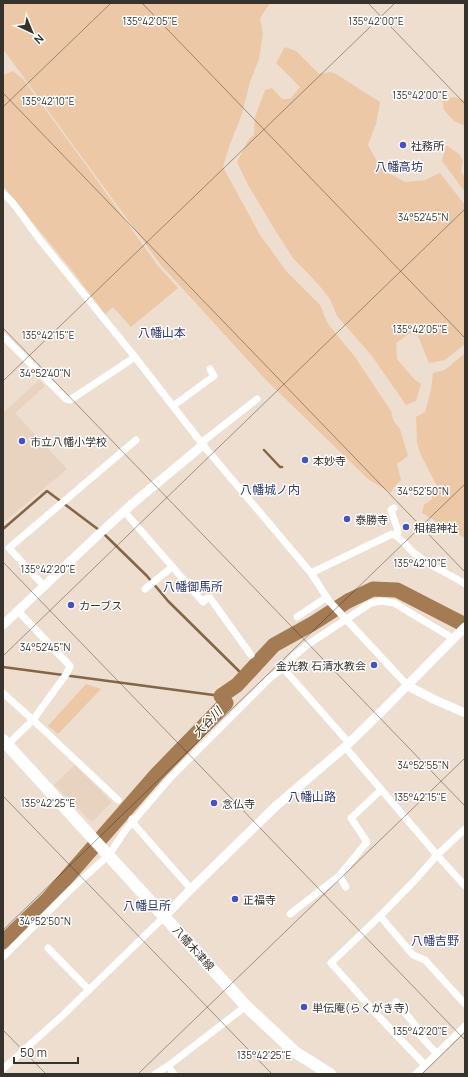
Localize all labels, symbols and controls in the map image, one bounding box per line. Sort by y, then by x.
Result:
north arrow [12,12,52,52]
text: 135°42'05"E [123,14,178,28]
text: 135°42'00"E [348,14,404,28]
text: N [31,31,47,48]
text: 135°42'00"E [392,88,448,102]
text: 135°42'10"E [21,94,75,108]
place label: 社務所 [411,138,445,153]
marker: 社務所 [398,140,408,150]
district label: 八幡高坊 [375,158,423,175]
text: 34°52'45"N [398,210,448,224]
text: 135°42'05"E [393,322,448,336]
district label: 八幡山本 [138,324,186,341]
text: 135°42'15"E [22,328,75,342]
text: 34°52'40"N [20,366,71,380]
place label: 市立八幡小学校 [30,434,107,449]
marker: 市立八幡小学校 [17,436,27,446]
place label: 本妙寺 [313,453,346,468]
marker: 本妙寺 [300,455,310,465]
district label: 八幡城ノ内 [240,481,300,498]
text: 34°52'50"N [397,484,449,498]
place label: 泰勝寺 [355,512,388,527]
marker: 泰勝寺 [342,514,352,524]
place label: 相槌神社 [414,520,458,535]
marker: 相槌神社 [401,522,411,532]
text: 135°42'10"E [393,556,447,570]
text: 135°42'20"E [21,562,76,576]
district label: 八幡御馬所 [163,578,223,595]
place label: カーブス [79,598,122,613]
marker: カーブス [66,600,76,610]
text: 34°52'45"N [20,640,70,654]
place label: 金光教 石清水教会 [276,658,366,673]
marker: 金光教 石清水教会 [369,660,379,670]
water label: 大谷川 [188,702,227,741]
text: 34°52'55"N [397,758,449,772]
district label: 八幡山路 [288,788,336,805]
text: 135°42'15"E [394,790,447,804]
text: 135°42'25"E [21,796,76,810]
place label: 念仏寺 [222,796,255,811]
marker: 念仏寺 [209,798,219,808]
place label: 正福寺 [243,892,276,907]
marker: 正福寺 [230,894,240,904]
district label: 八幡旦所 [123,897,171,914]
text: 34°52'50"N [19,914,71,928]
street label: 八幡木津線 [170,923,218,973]
district label: 八幡吉野 [411,932,459,949]
place label: 単伝庵(らくがき寺) [312,1000,409,1015]
marker: 単伝庵(らくがき寺) [299,1002,309,1012]
text: 135°42'20"E [393,1024,448,1038]
scale bar [14,1039,78,1065]
text: 50 m [20,1044,47,1061]
text: 135°42'25"E [237,1048,292,1062]

